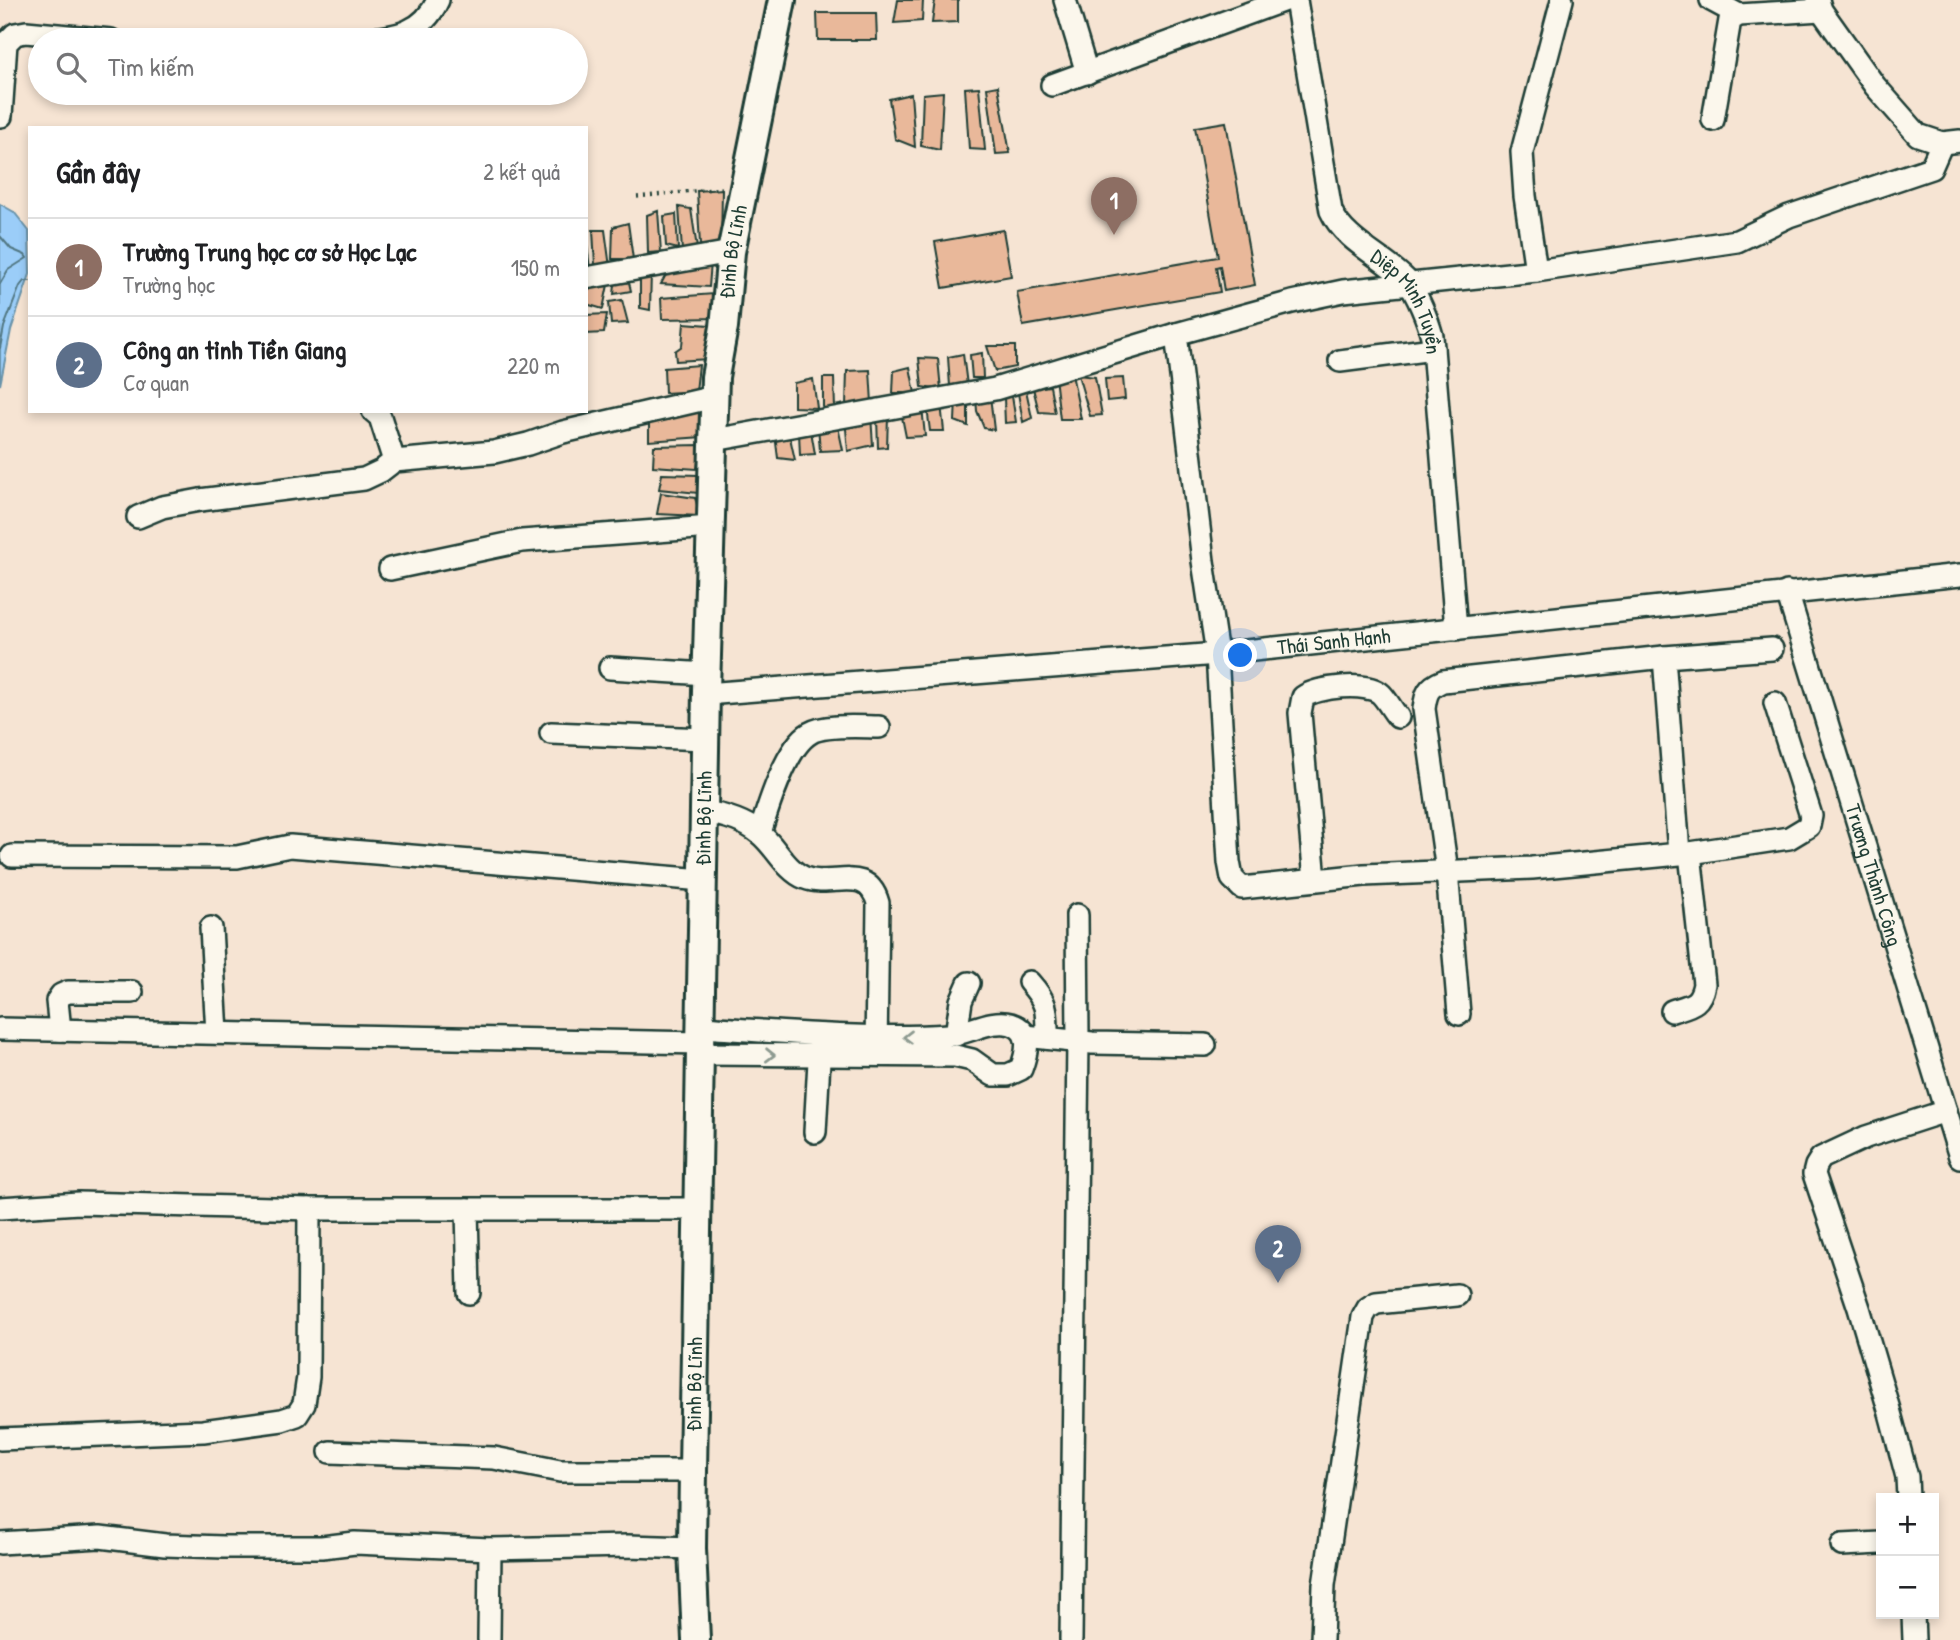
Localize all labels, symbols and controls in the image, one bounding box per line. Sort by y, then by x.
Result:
search box [28,28,588,105]
icon: search [52,48,90,86]
text: Tìm kiếm [108,49,194,84]
text: Gần đây [56,152,141,192]
text: 2 kết quả [483,156,560,187]
pin: 1 [1091,177,1137,235]
street label: Đinh Bộ Lĩnh [712,202,754,300]
text: Trường Trung học cơ sở Học Lạc [123,234,416,269]
street label: Diệp Minh Tuyền [1365,242,1448,355]
text: 1 [75,252,83,283]
text: 150 m [511,252,560,283]
text: Trường học [123,269,215,300]
text: Công an tỉnh Tiền Giang [123,332,346,367]
text: 2 [74,350,84,381]
text: 220 m [507,350,560,381]
text: Cơ quan [123,367,189,398]
street label: Thái Sanh Hạnh [1276,621,1392,662]
your location [1223,638,1257,672]
street label: Đinh Bộ Lĩnh [688,771,719,866]
street label: Trương Thành Công [1839,800,1910,950]
one-way arrow [902,1029,913,1045]
one-way arrow [764,1047,775,1062]
pin: 2 [1255,1225,1301,1283]
street label: Đinh Bộ Lĩnh [679,1337,709,1431]
map controls [1876,1493,1939,1619]
button: + [1876,1493,1939,1556]
button: − [1876,1556,1939,1619]

